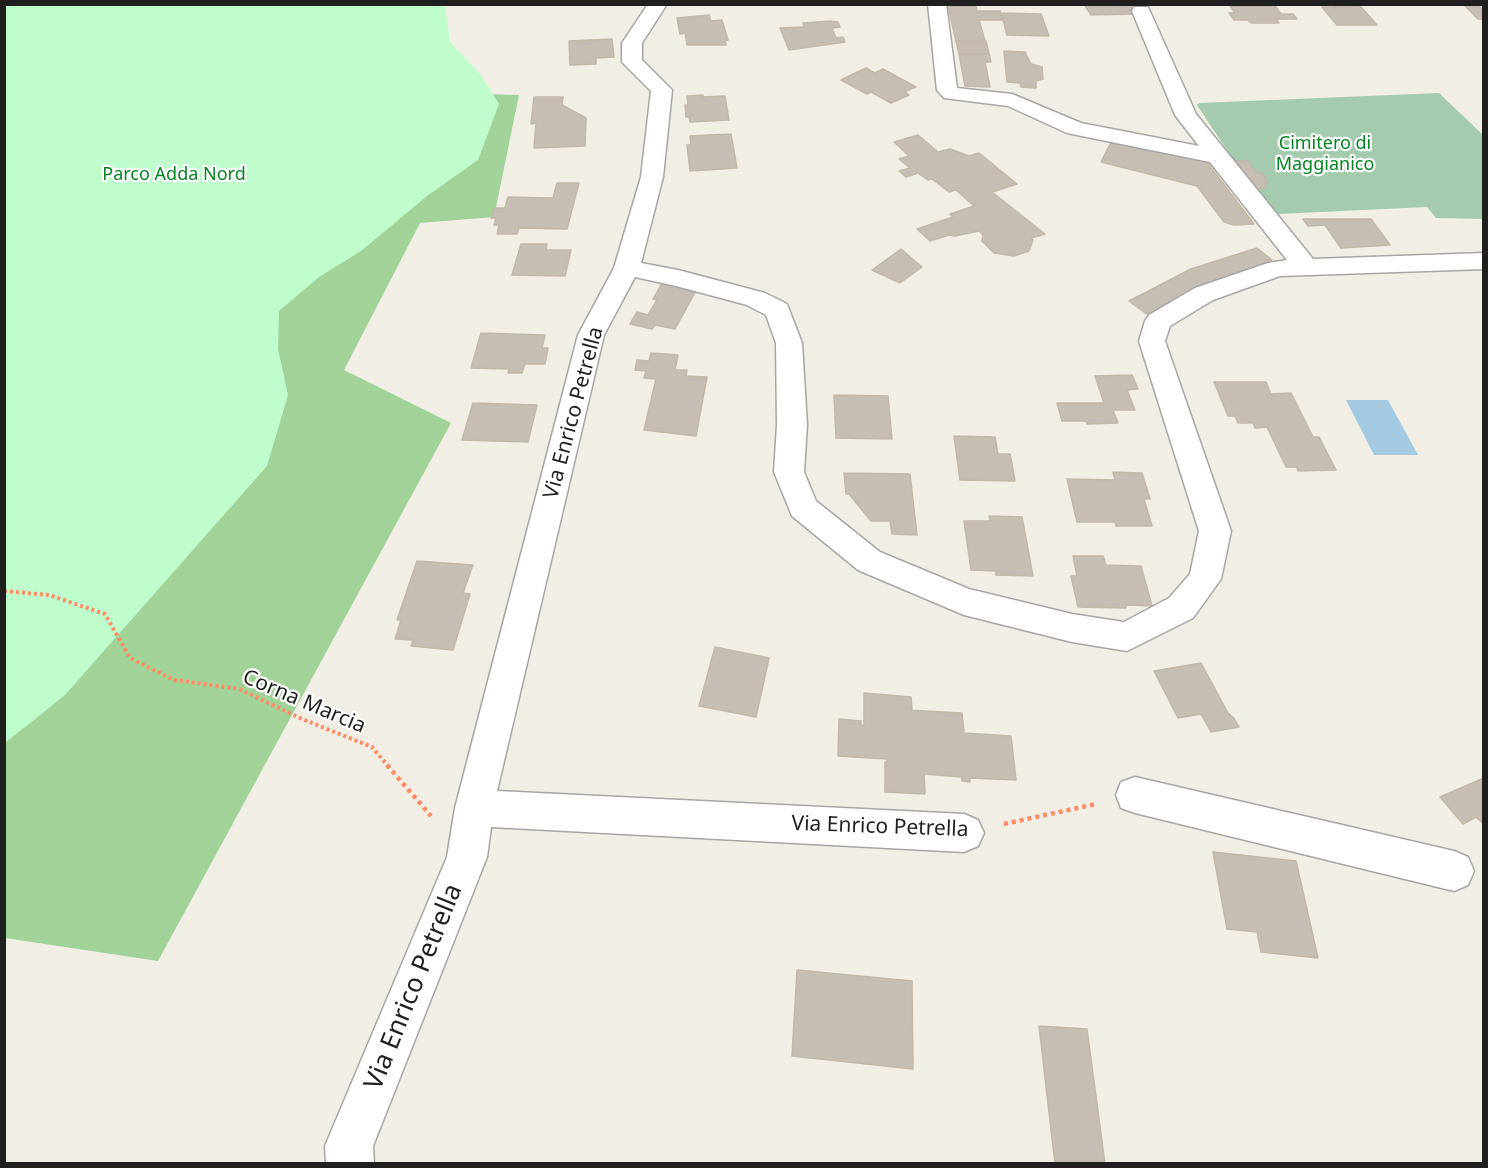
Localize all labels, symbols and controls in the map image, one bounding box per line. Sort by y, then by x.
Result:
park label: Cimitero di Maggianico [1276,133,1374,176]
park label: Parco Adda Nord [102,164,246,186]
street label: Via Enrico Petrella [539,324,609,502]
street label: Corna Marcia [239,665,369,739]
street label: Via Enrico Petrella [791,811,969,843]
street label: Via Enrico Petrella [358,880,470,1094]

